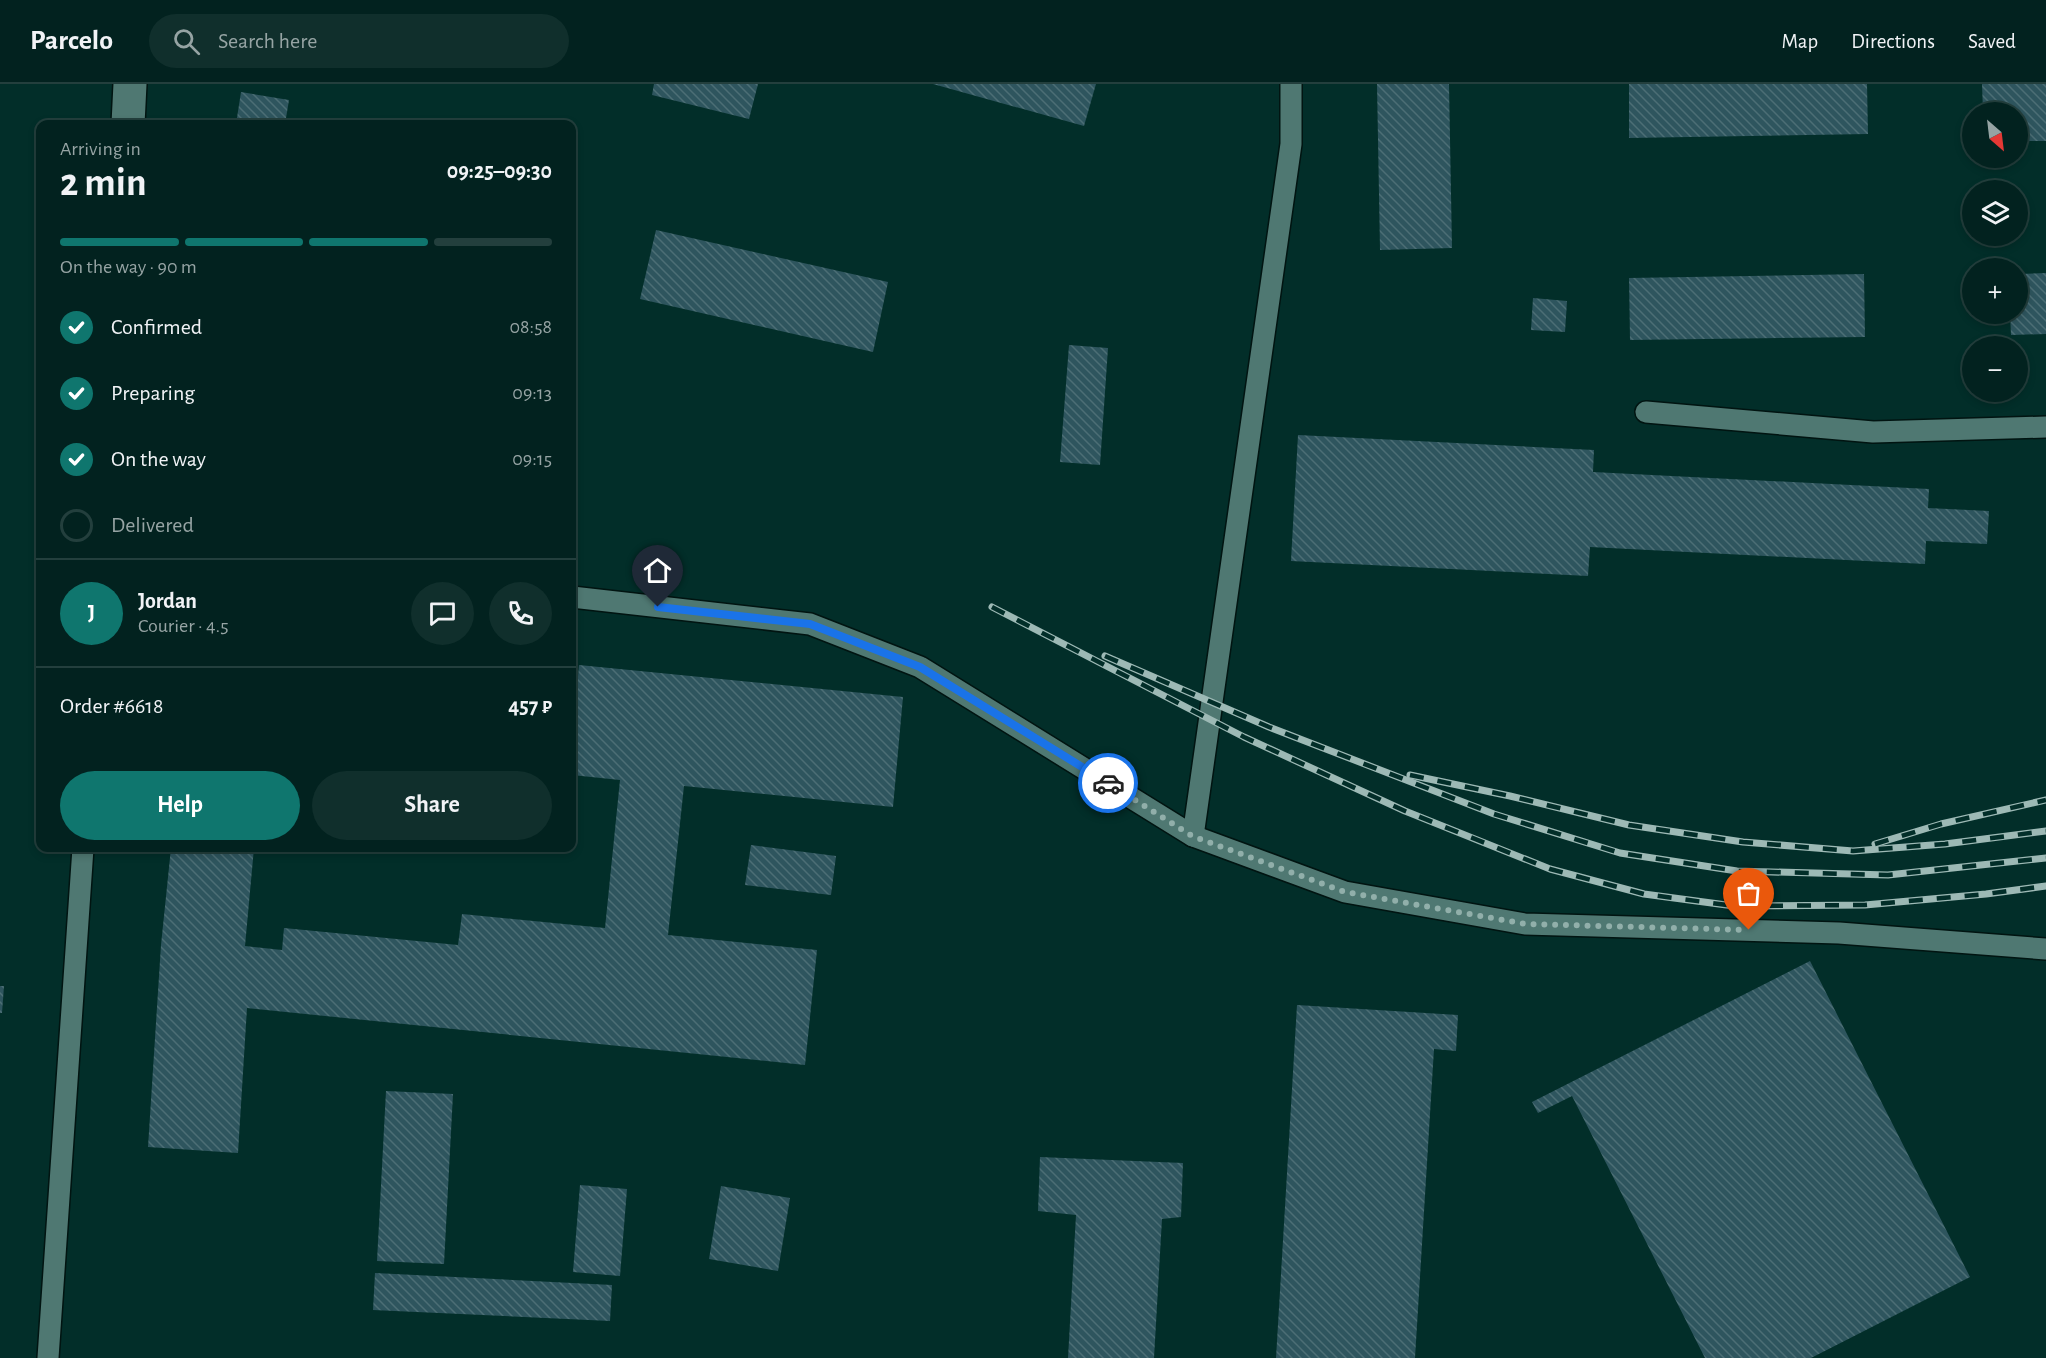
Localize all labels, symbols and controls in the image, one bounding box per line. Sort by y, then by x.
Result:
search box [149,14,569,68]
icon: search [170,25,203,58]
text: Parcelo [30,27,113,55]
text: Search here [218,30,317,52]
text: Map [1782,31,1818,52]
text: Directions [1851,31,1935,52]
text: Saved [1968,31,2016,52]
north arrow [1962,102,2028,168]
map controls [1962,102,2028,402]
text: Arriving in [60,139,141,159]
text: 09:25–09:30 [447,160,552,182]
text: 2 min [60,164,147,203]
button: layers [1962,180,2028,246]
text: On the way · 90 m [60,257,197,277]
button: + [1962,258,2028,324]
icon: check [60,311,93,344]
text: Confirmed [111,316,202,338]
text: 08:58 [510,317,552,337]
button: − [1962,336,2028,402]
icon: check [60,377,93,410]
text: Preparing [111,382,195,404]
text: 09:13 [512,383,552,403]
icon: check [60,443,93,476]
text: On the way [111,448,206,470]
text: 09:15 [512,449,552,469]
text: Delivered [111,514,194,536]
pin [632,545,683,607]
icon: home [641,554,674,587]
button: chat [411,582,474,645]
button: phone [489,582,552,645]
text: Jordan [138,590,197,612]
text: J [88,602,95,624]
text: Courier · 4.5 [138,616,229,636]
text: Order #6618 [60,695,163,717]
text: 457 ₽ [508,695,552,717]
courier [1078,753,1138,813]
icon: car [1092,767,1125,800]
button: Help [60,771,300,840]
button: Share [312,771,552,840]
pin [1723,868,1774,930]
icon: bag [1732,877,1765,910]

